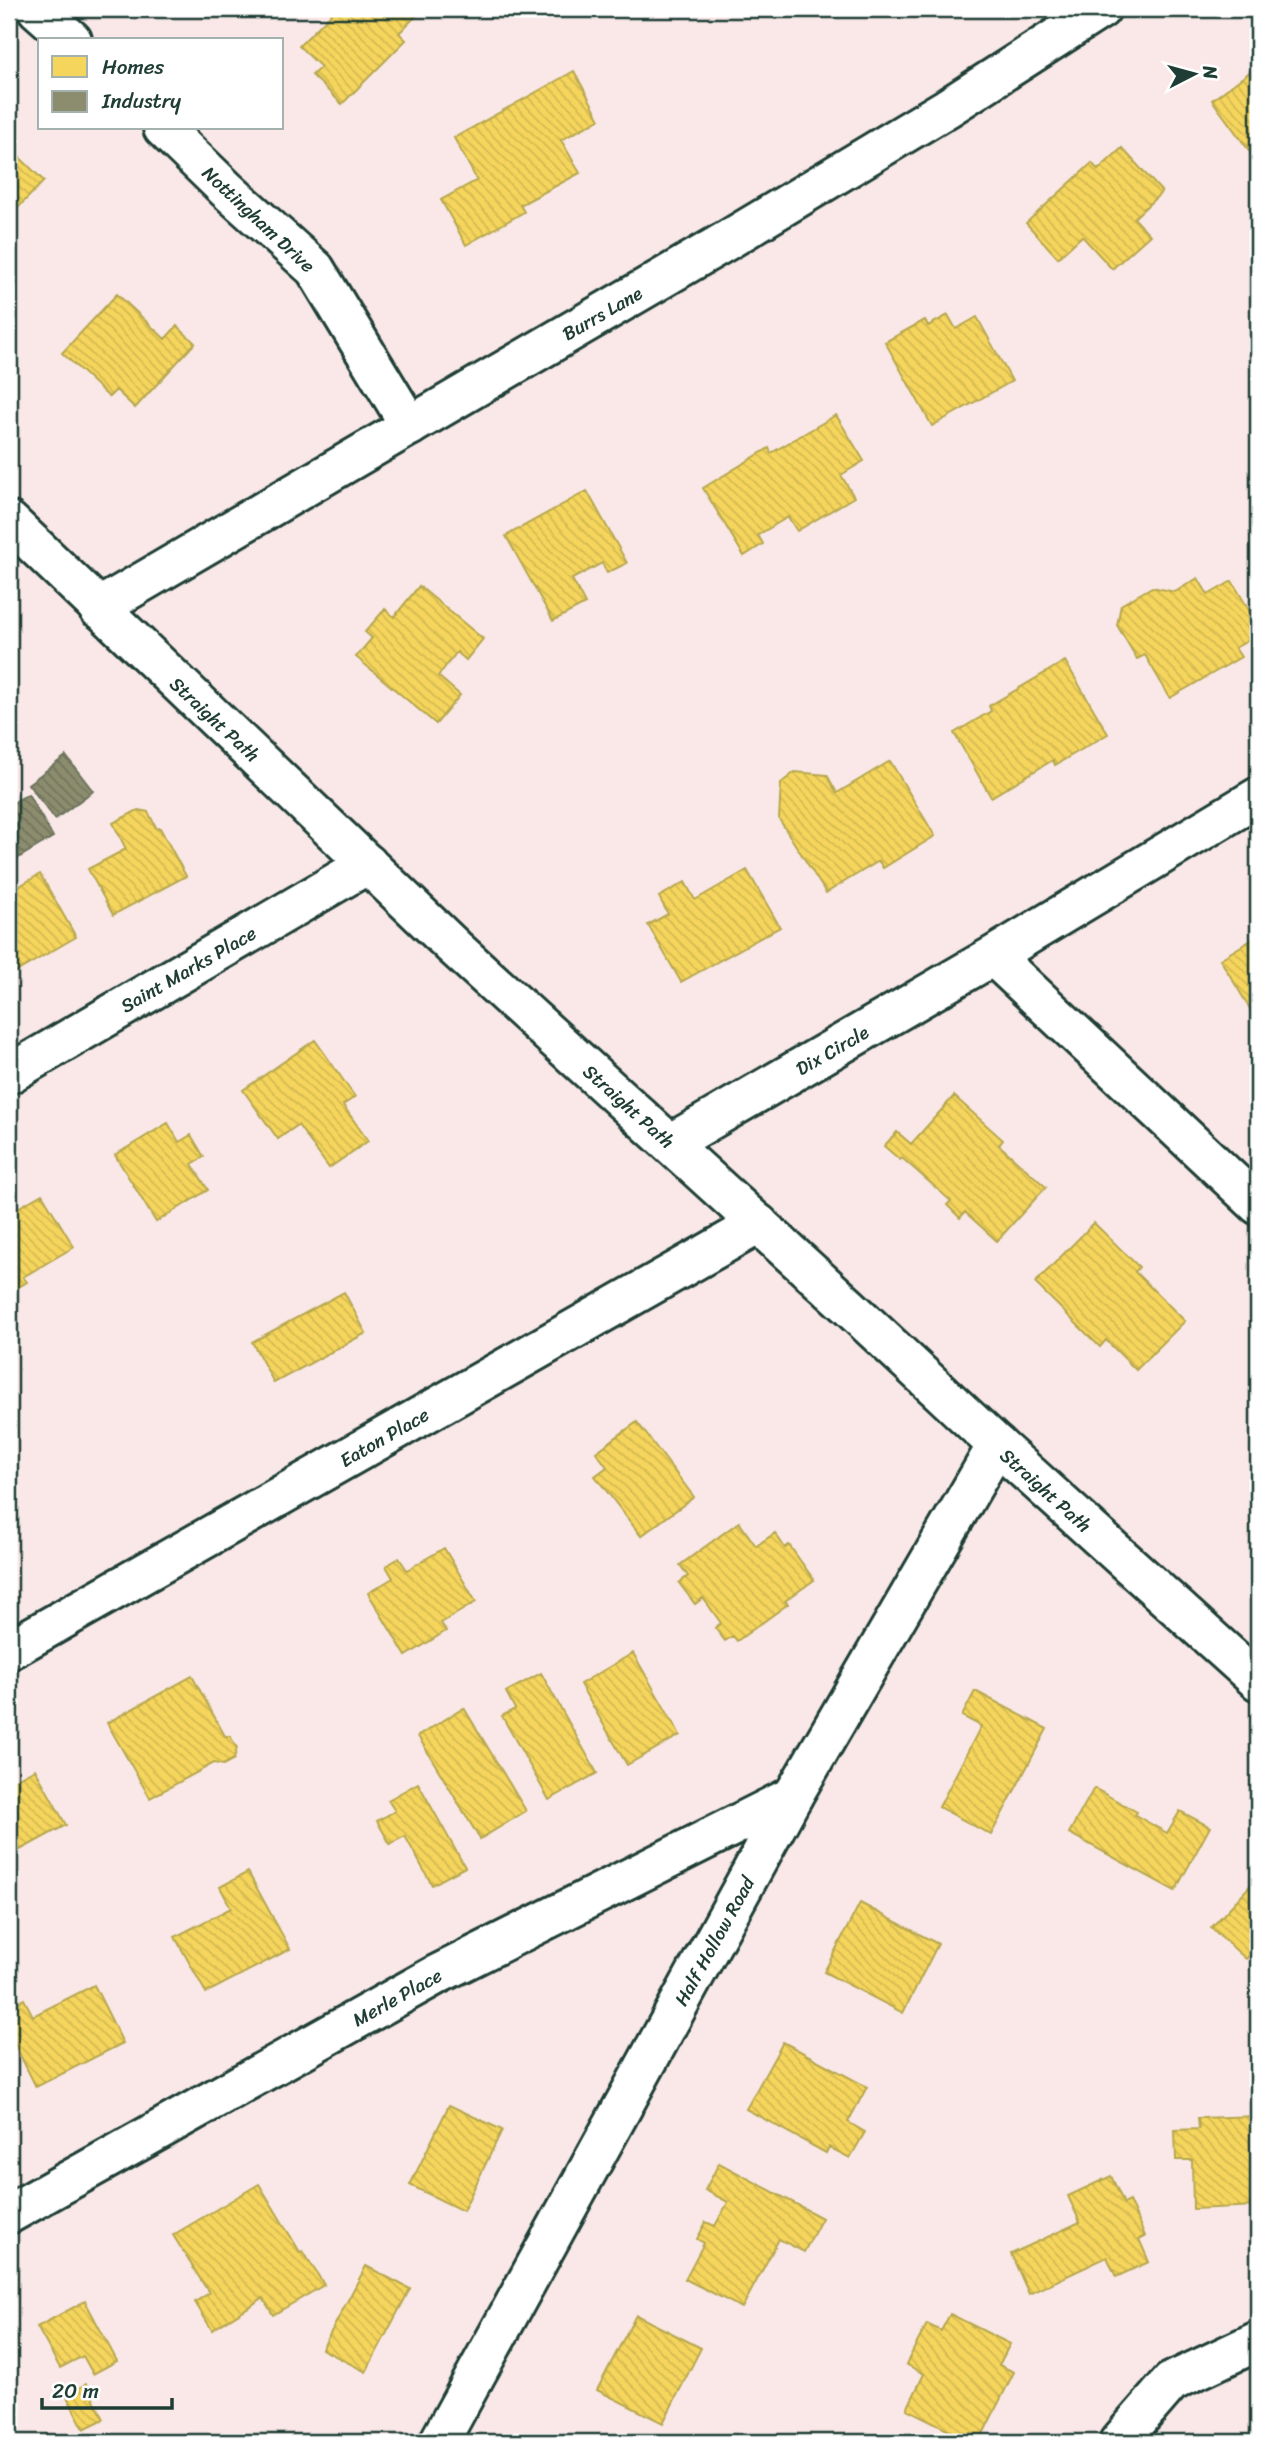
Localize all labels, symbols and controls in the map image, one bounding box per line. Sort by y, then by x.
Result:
legend [38,38,284,130]
north arrow [1158,38,1228,108]
text: Homes [102,48,164,86]
text: N [1193,63,1228,81]
text: Industry [101,82,181,120]
street label: Nottingham Drive [194,158,323,281]
street label: Burrs Lane [556,277,649,350]
street label: Straight Path [162,668,268,770]
street label: Saint Marks Place [114,917,263,1022]
street label: Dix Circle [789,1016,875,1085]
street label: Straight Path [575,1056,682,1157]
street label: Eaton Place [333,1398,436,1476]
street label: Straight Path [992,1440,1099,1541]
street label: Half Hollow Road [665,1869,765,2012]
street label: Merle Place [346,1959,449,2036]
scale bar [42,2367,172,2411]
text: 20 m [52,2372,99,2410]

